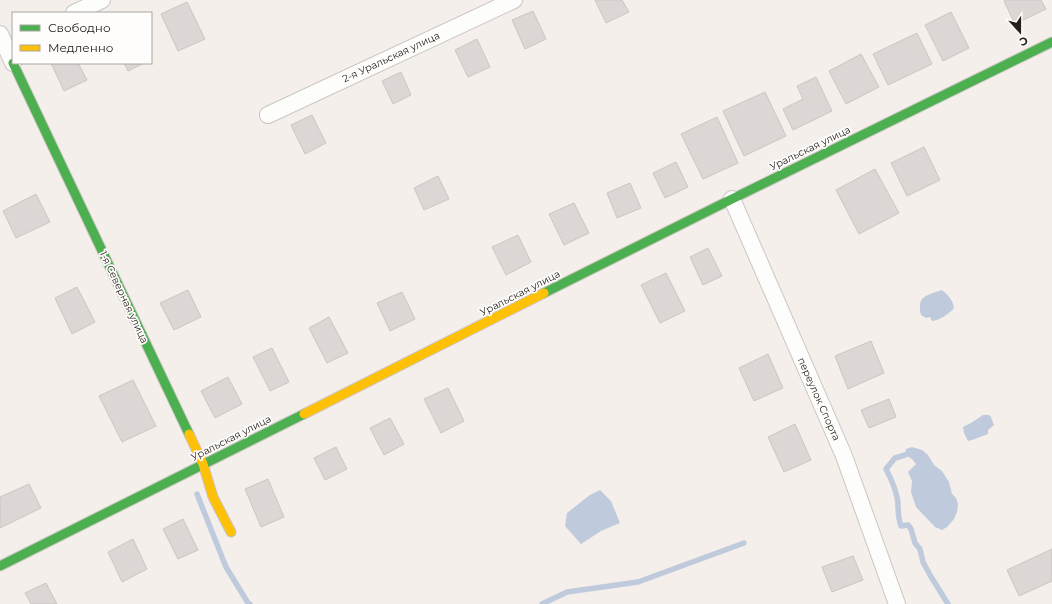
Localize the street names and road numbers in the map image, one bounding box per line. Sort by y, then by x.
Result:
street label: 2-я Уральская улица [340,29,442,85]
street label: Уральская улица [768,123,852,173]
street label: 1-я Северная улица [97,249,151,345]
street label: Уральская улица [478,267,562,319]
street label: переулок Спорта [795,355,843,443]
street label: Уральская улица [189,412,273,464]

